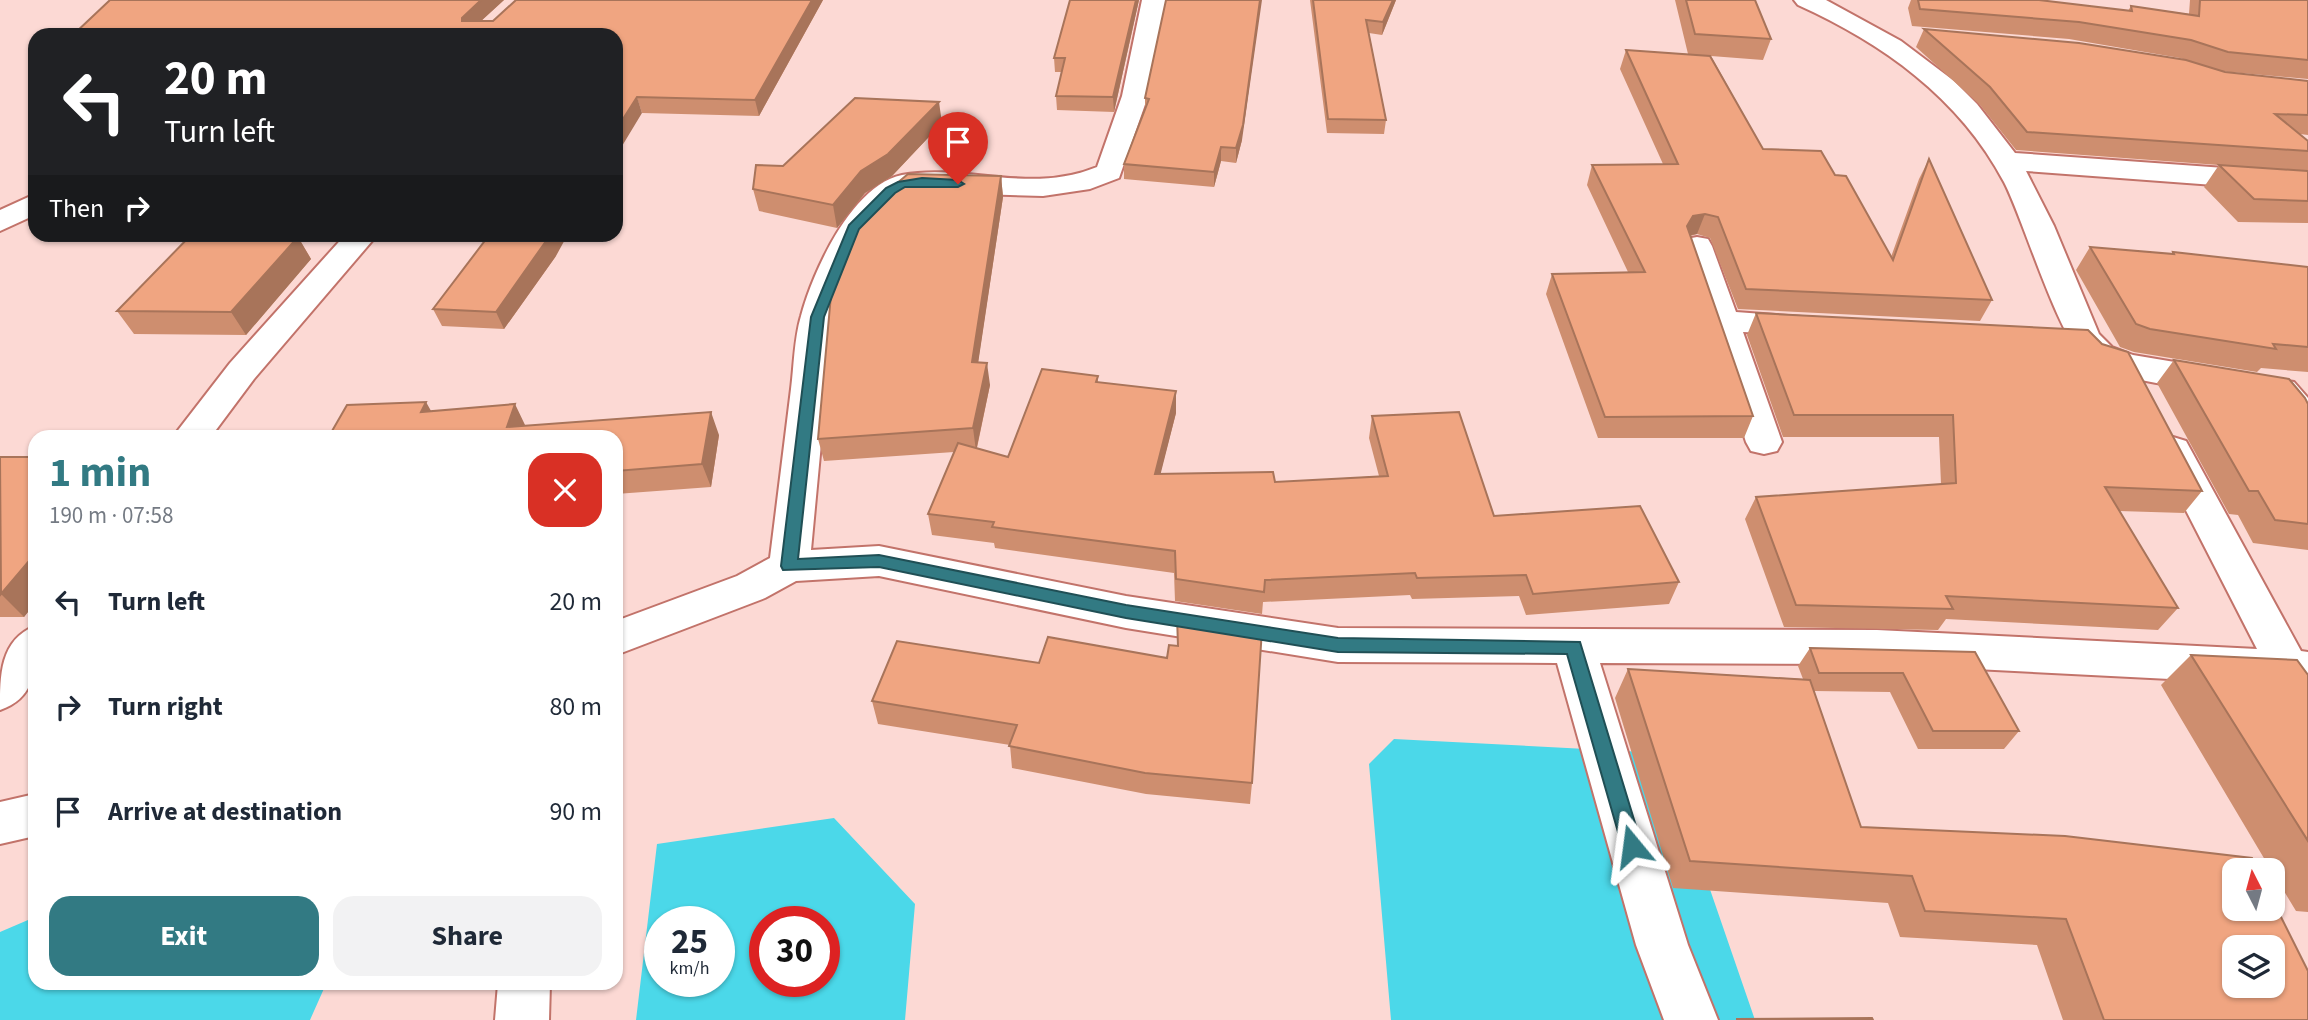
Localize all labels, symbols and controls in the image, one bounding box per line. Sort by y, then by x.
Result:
text: 20 m [164,44,268,114]
icon: left [49,56,140,147]
text: Turn left [164,109,275,155]
pin [928,112,988,184]
icon: arrive [939,123,977,161]
icon: right [118,189,156,227]
text: Then [49,190,104,227]
text: 1 min [49,443,151,503]
button: close [528,453,602,527]
text: 190 m · 07:58 [49,499,173,532]
icon: left [49,583,87,621]
text: Turn left [108,583,205,620]
text: 20 m [549,583,602,620]
icon: right [49,688,87,726]
text: Turn right [108,688,223,725]
text: 80 m [549,688,602,725]
icon: arrive [49,793,87,831]
text: Arrive at destination [108,793,342,830]
text: 90 m [549,793,602,830]
position arrow [1595,809,1669,883]
north arrow [2222,858,2286,920]
map controls [2222,858,2285,998]
button: Exit [49,896,319,976]
button: Share [333,896,602,976]
speed limit sign: 30 [749,906,840,997]
text: 25 [671,917,708,967]
button: layers [2222,935,2285,998]
text: km/h [670,956,709,981]

